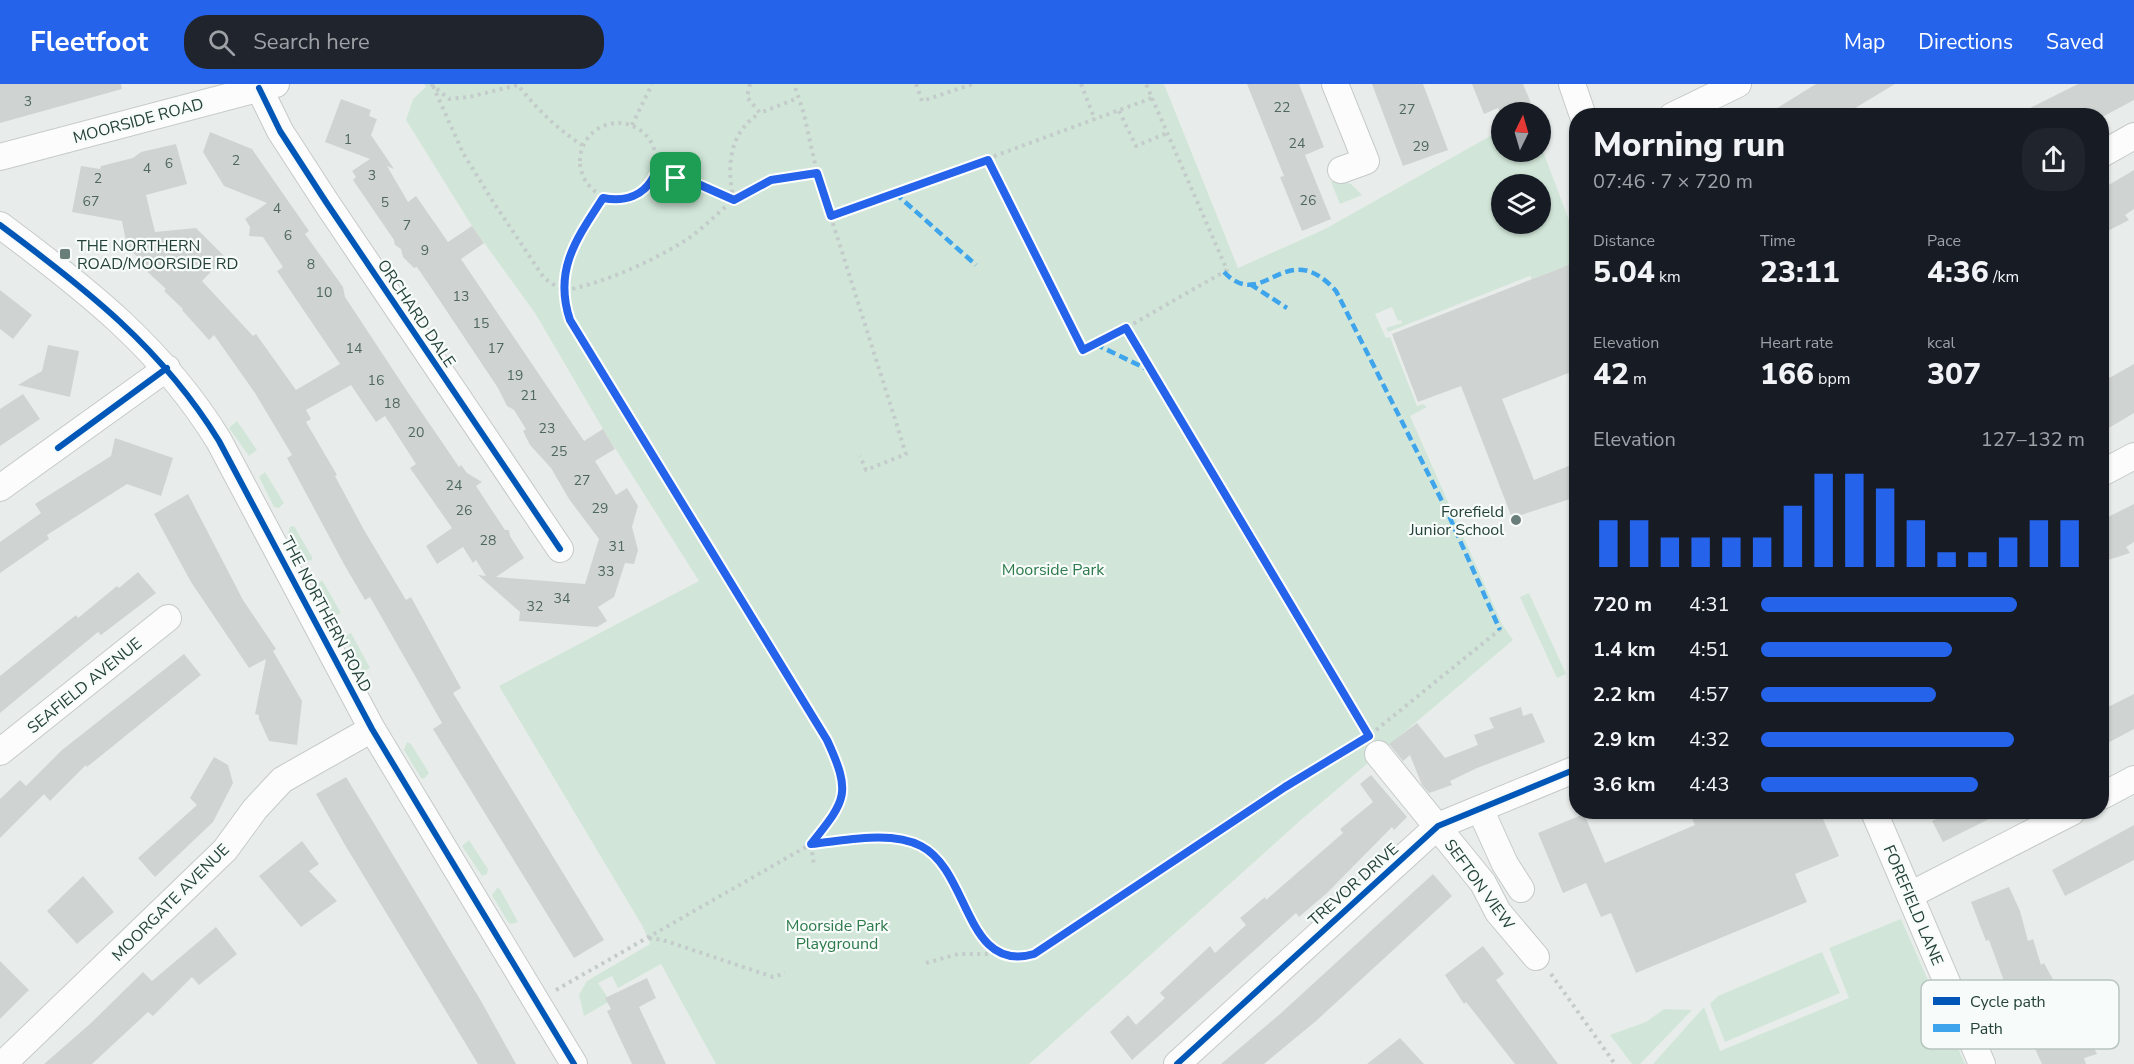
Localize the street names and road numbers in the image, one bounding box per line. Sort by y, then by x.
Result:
street label: MOORSIDE ROAD [70,93,206,149]
street label: ORCHARD DALE [372,255,460,372]
street label: THE NORTHERN ROAD [276,533,377,696]
street label: SEAFIELD AVENUE [23,633,147,739]
street label: SEFTON VIEW [1439,835,1520,935]
street label: TREVOR DRIVE [1304,838,1404,931]
street label: MOORGATE AVENUE [107,839,234,966]
street label: FOREFIELD LANE [1878,842,1948,969]

